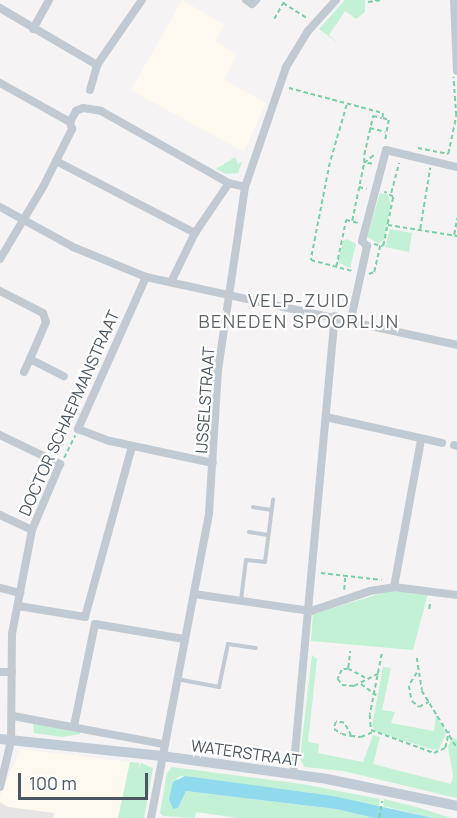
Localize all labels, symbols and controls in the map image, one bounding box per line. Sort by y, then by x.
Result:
district label: VELP-ZUID BENEDEN SPOORLIJN [198,290,400,332]
street label: DOCTOR SCHAEPMANSTRAAT [15,307,123,519]
street label: IJSSELSTRAAT [192,346,218,454]
street label: WATERSTRAAT [190,736,302,770]
scale bar [21,761,152,799]
text: 100 m [29,771,77,795]

